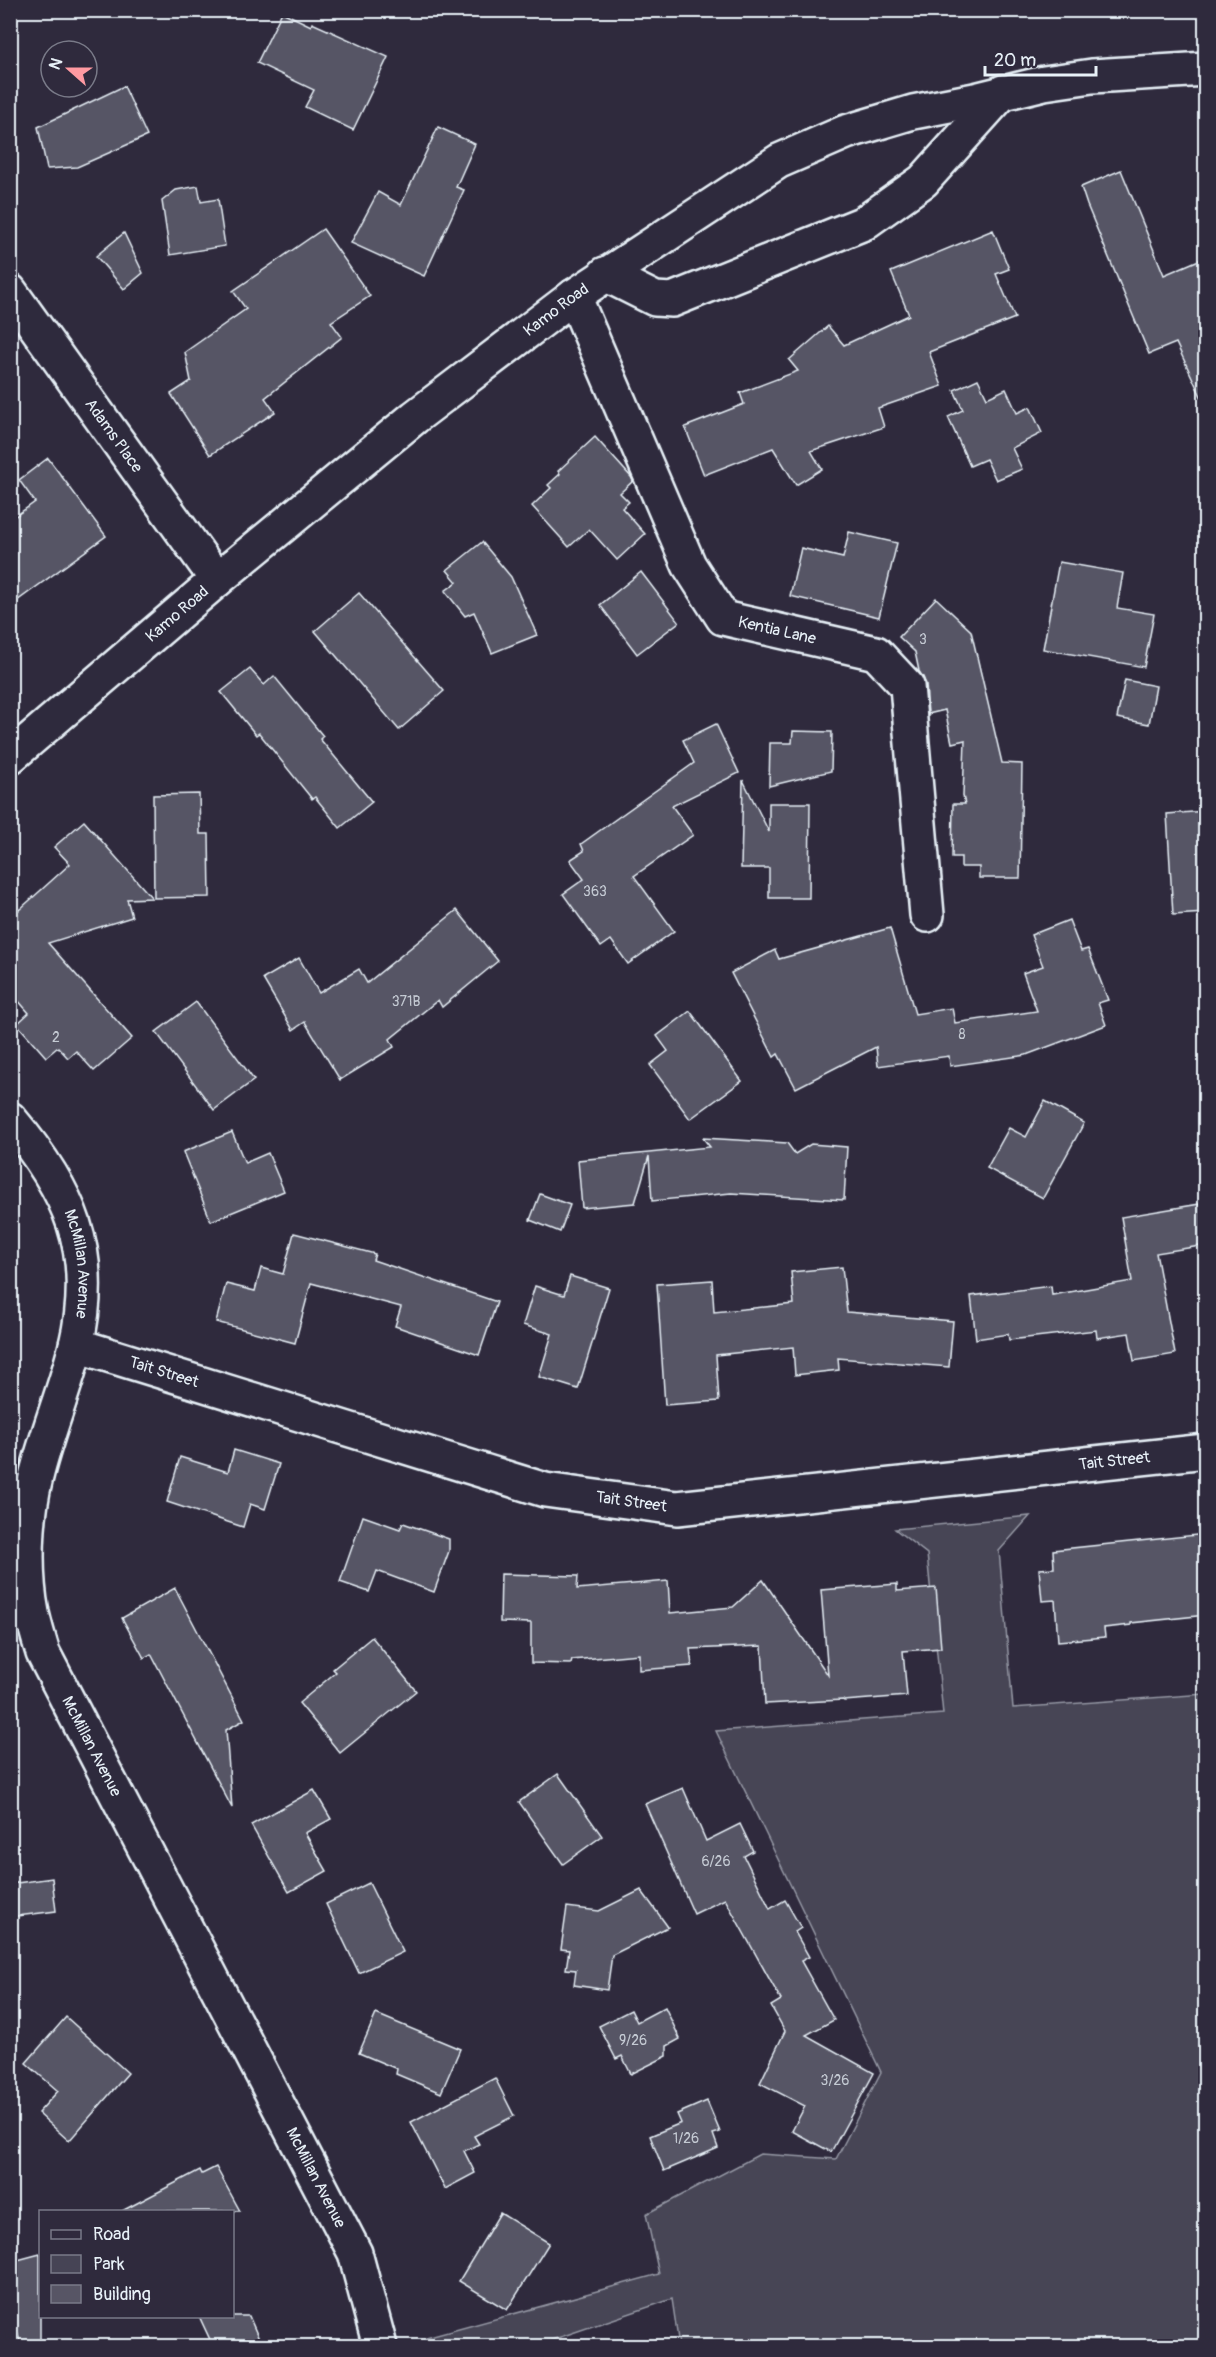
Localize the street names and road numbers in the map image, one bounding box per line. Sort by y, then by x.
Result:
street label: Kamo Road [519,279,593,341]
street label: Adams Place [80,395,147,477]
street label: Kamo Road [142,582,213,647]
street label: Kentia Lane [736,612,818,649]
street label: McMillan Avenue [59,1207,93,1320]
street label: Tait Street [127,1352,202,1392]
street label: Tait Street [1078,1447,1152,1475]
street label: Tait Street [594,1487,669,1517]
street label: McMillan Avenue [57,1693,126,1800]
street label: McMillan Avenue [281,2124,350,2231]

